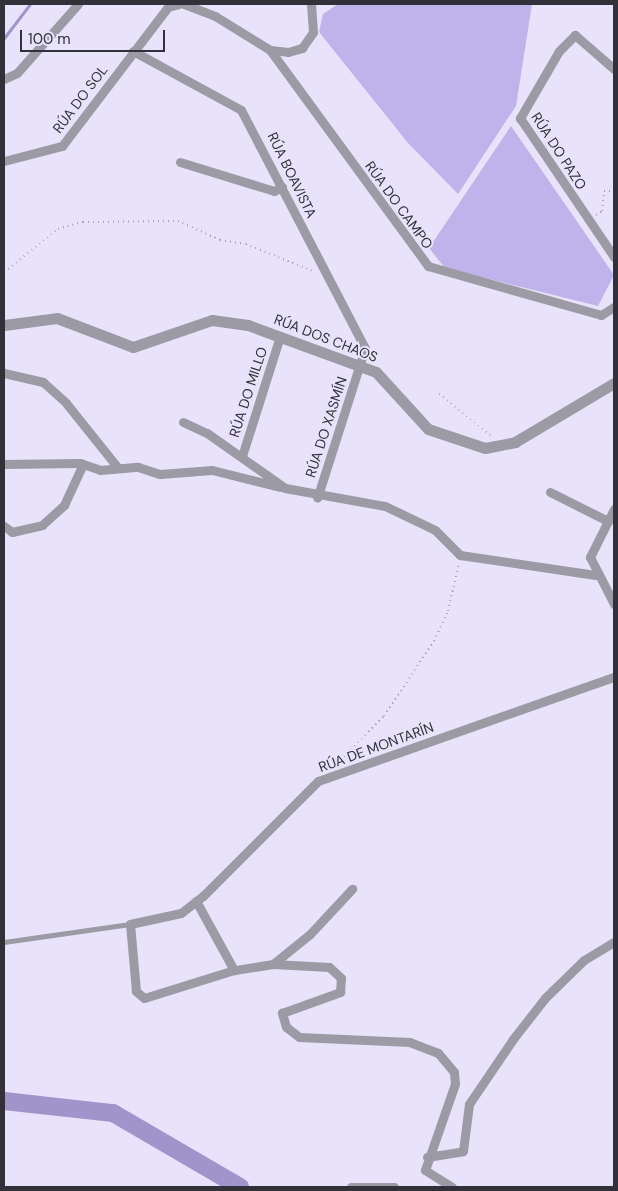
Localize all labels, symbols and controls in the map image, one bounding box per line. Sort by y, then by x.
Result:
scale bar [22,20,168,52]
text: 100 m [28,29,71,49]
street label: RÚA DO SOL [49,62,111,136]
street label: RÚA DO PAZO [528,109,590,193]
street label: RÚA BOAVISTA [264,129,320,221]
street label: RÚA DO CAMPO [362,158,436,252]
street label: RÚA DOS CHAOS [272,311,380,365]
street label: RÚA DO MILLO [225,345,271,439]
street label: RÚA DO XASMÍN [302,375,350,479]
street label: RÚA DE MONTARÍN [316,718,436,776]

